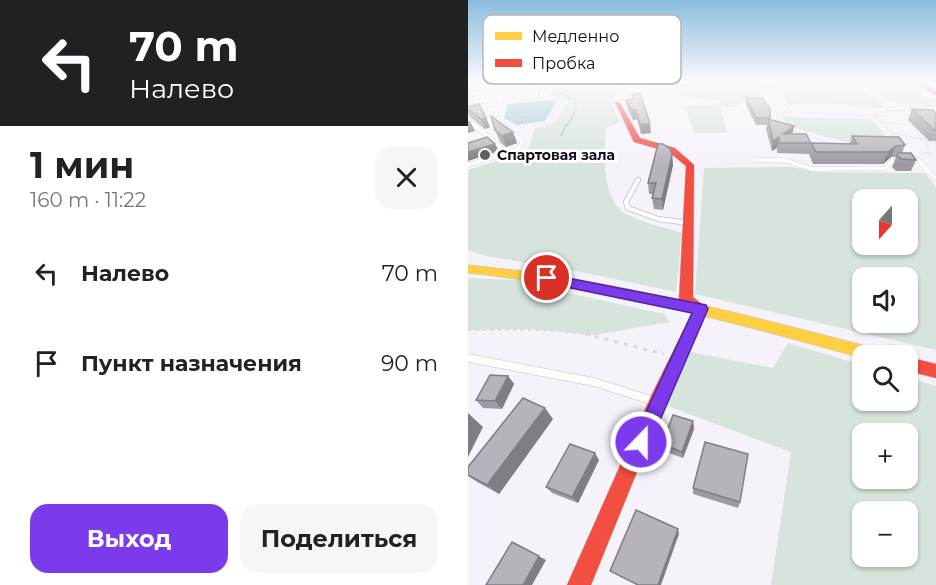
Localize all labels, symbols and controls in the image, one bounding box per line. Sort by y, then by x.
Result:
legend [483,15,681,84]
text: 70 m [129,20,239,72]
icon: left [30,24,108,102]
text: Медленно [532,27,619,46]
text: Пробка [532,54,595,73]
text: Налево [129,72,234,105]
text: 1 мин [30,143,134,187]
button: close [375,146,438,209]
place label: Спартовая зала [497,146,615,164]
marker: Спартовая зала [478,148,492,162]
text: 160 m · 11:22 [30,188,146,212]
north arrow [852,189,918,255]
map controls [852,189,918,567]
pin [521,252,572,303]
icon: left [30,257,63,290]
text: Налево [81,260,169,287]
text: 70 m [382,260,438,287]
icon: arrive [530,261,563,294]
button: sound [852,267,918,333]
button: search [852,345,918,411]
icon: arrive [30,347,63,380]
text: Пункт назначения [81,350,302,377]
text: 90 m [381,350,438,377]
position arrow [609,410,673,474]
button: + [852,423,918,489]
button: − [852,501,918,567]
button: Выход [30,504,228,573]
button: Поделиться [240,504,438,573]

